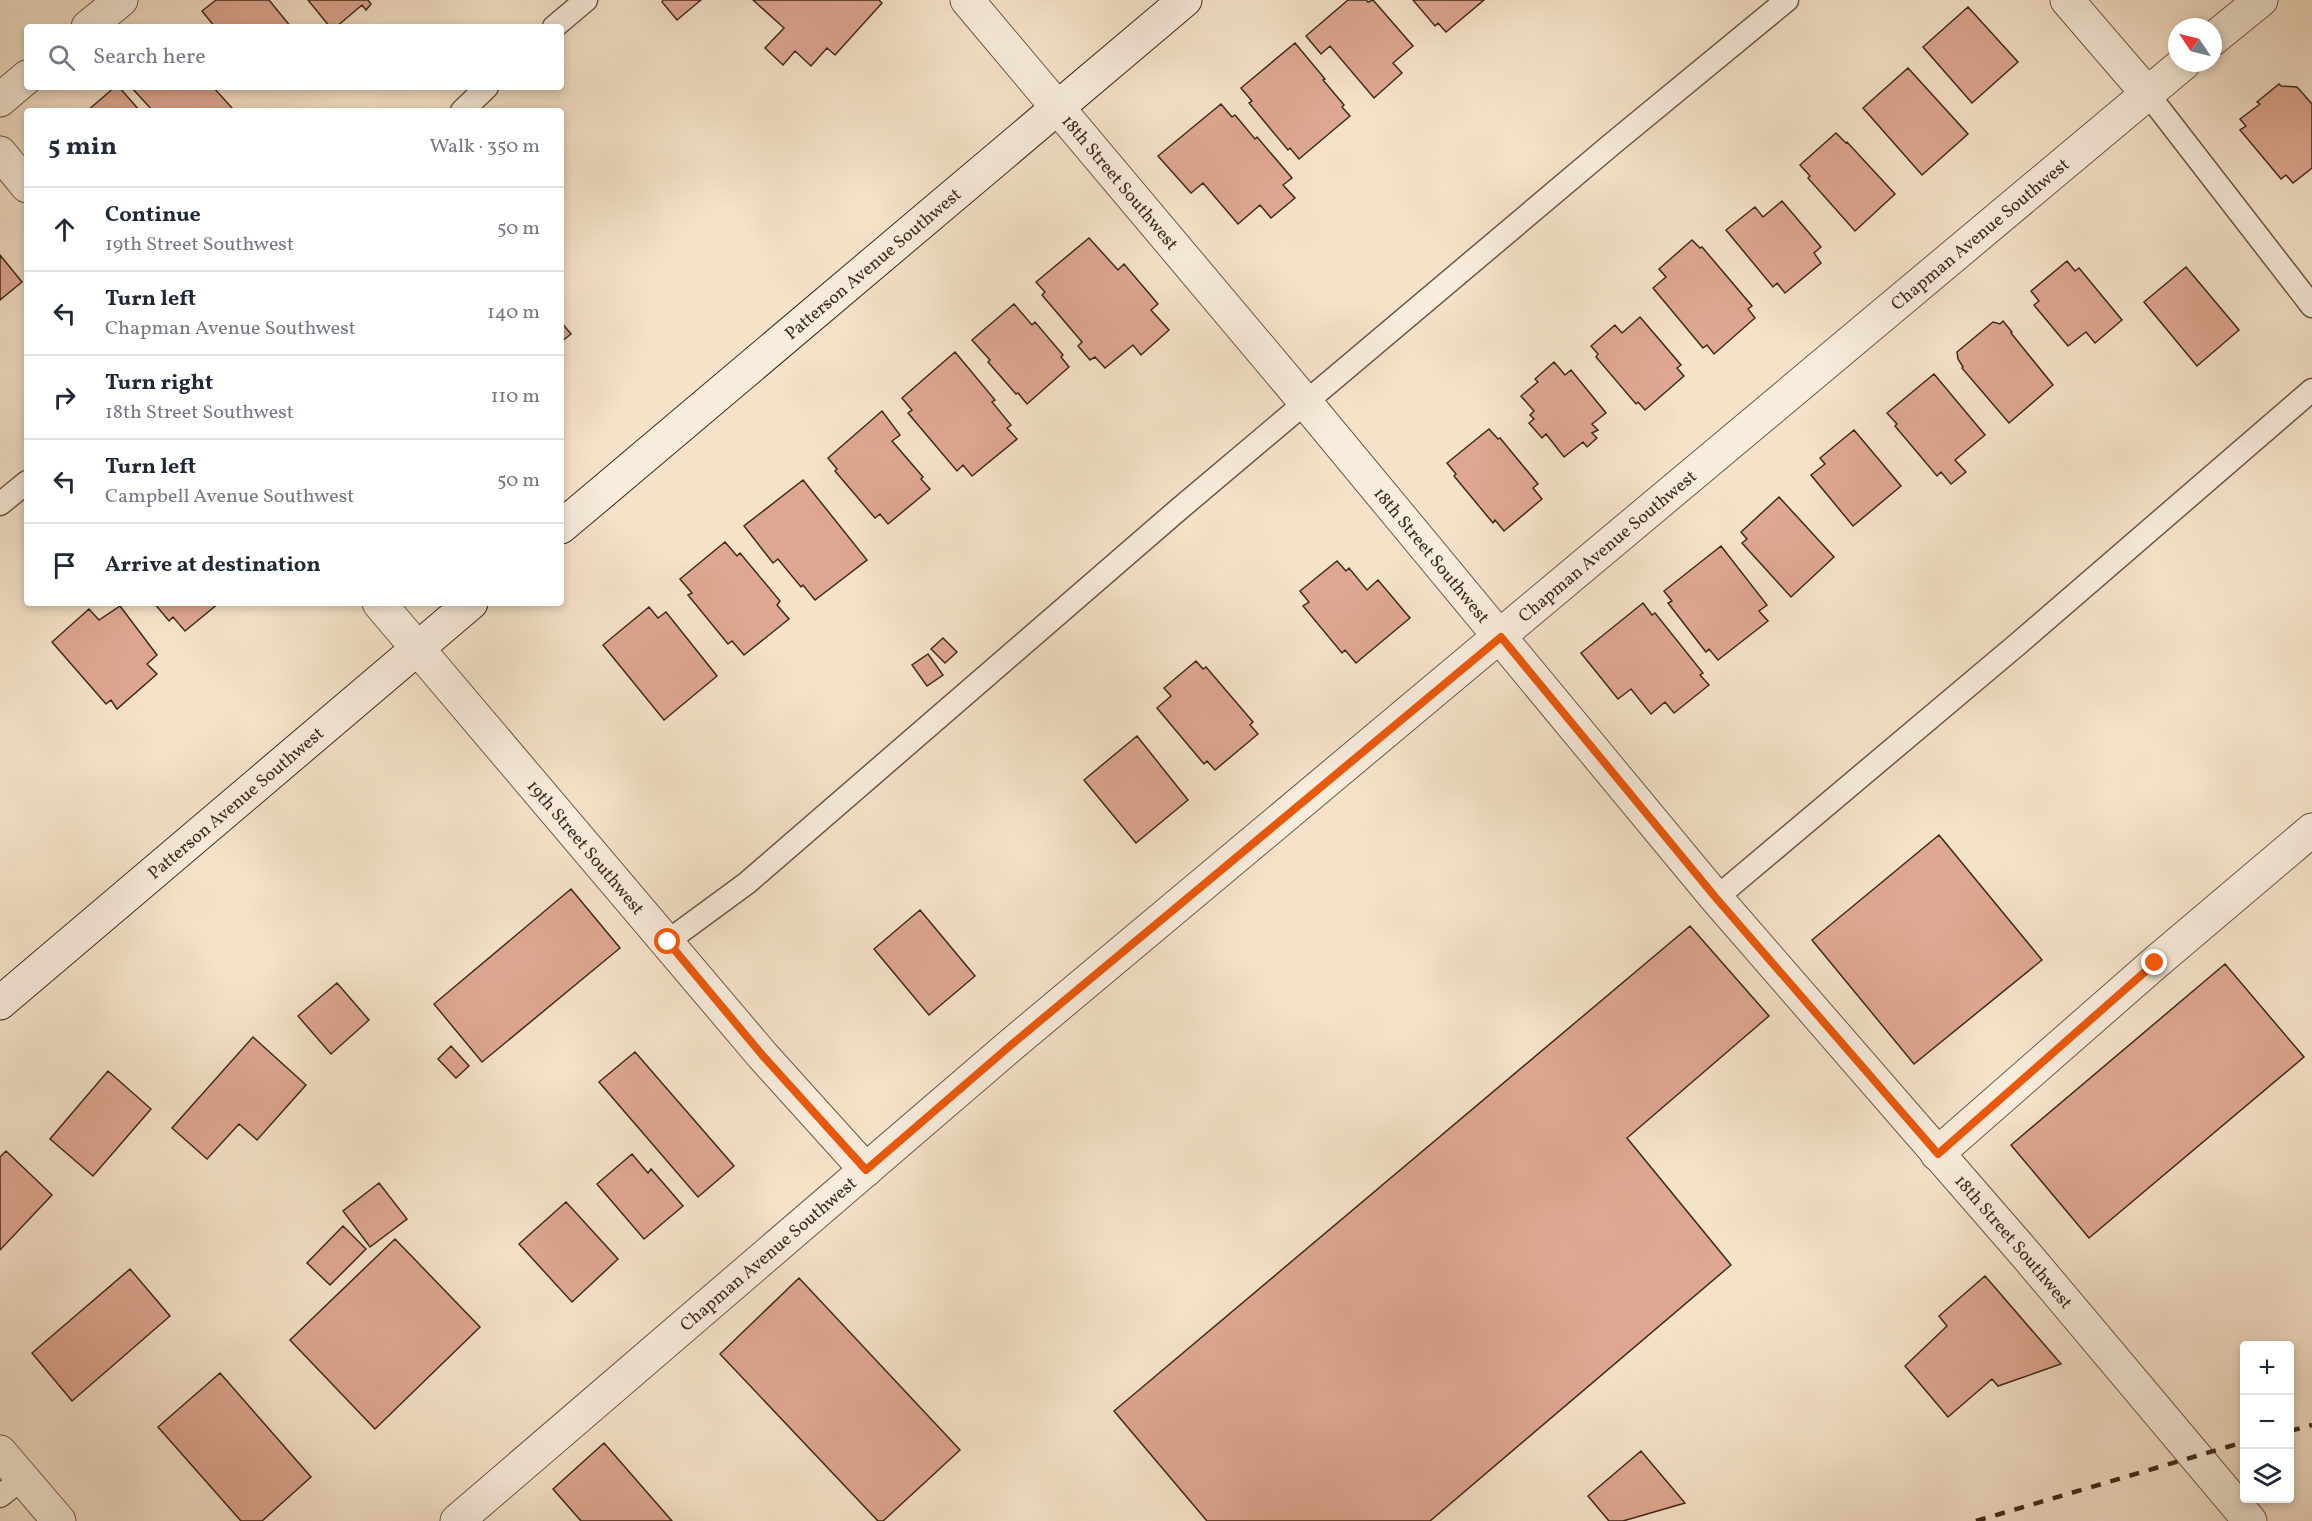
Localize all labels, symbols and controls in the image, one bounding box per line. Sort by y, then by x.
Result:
north arrow [2168,18,2222,72]
search box [24,24,564,90]
icon: search [45,41,78,74]
text: Search here [93,42,206,73]
street label: 18th Street Southwest [1055,110,1183,256]
text: 5 min [48,129,117,165]
text: Walk · 350 m [429,133,540,161]
street label: Chapman Avenue Southwest [1886,153,2076,317]
street label: Patterson Avenue Southwest [780,183,967,347]
text: Continue [105,200,201,231]
icon: ahead [48,213,81,246]
text: 50 m [497,215,540,243]
text: 19th Street Southwest [105,231,294,259]
text: Turn left [105,284,196,315]
icon: left [48,297,81,330]
text: 140 m [487,299,540,327]
text: Chapman Avenue Southwest [105,315,356,343]
text: Turn right [105,368,213,399]
icon: right [48,381,81,414]
text: 110 m [491,383,540,411]
text: 18th Street Southwest [105,399,294,427]
text: Turn left [105,452,196,483]
icon: left [48,465,81,498]
street label: Chapman Avenue Southwest [1514,465,1703,629]
text: 50 m [497,467,540,495]
text: Campbell Avenue Southwest [105,483,354,511]
street label: 18th Street Southwest [1367,483,1495,629]
icon: arrive [48,549,81,582]
text: Arrive at destination [105,550,321,581]
street label: Patterson Avenue Southwest [143,722,330,886]
street label: 19th Street Southwest [520,775,649,921]
route start [654,928,680,954]
route end [2141,949,2167,975]
street label: 18th Street Southwest [1948,1170,2078,1315]
street label: Chapman Avenue Southwest [675,1172,863,1338]
map controls [2240,1341,2294,1503]
button: + [2240,1341,2294,1395]
button: − [2240,1395,2294,1449]
button: layers [2240,1449,2294,1503]

